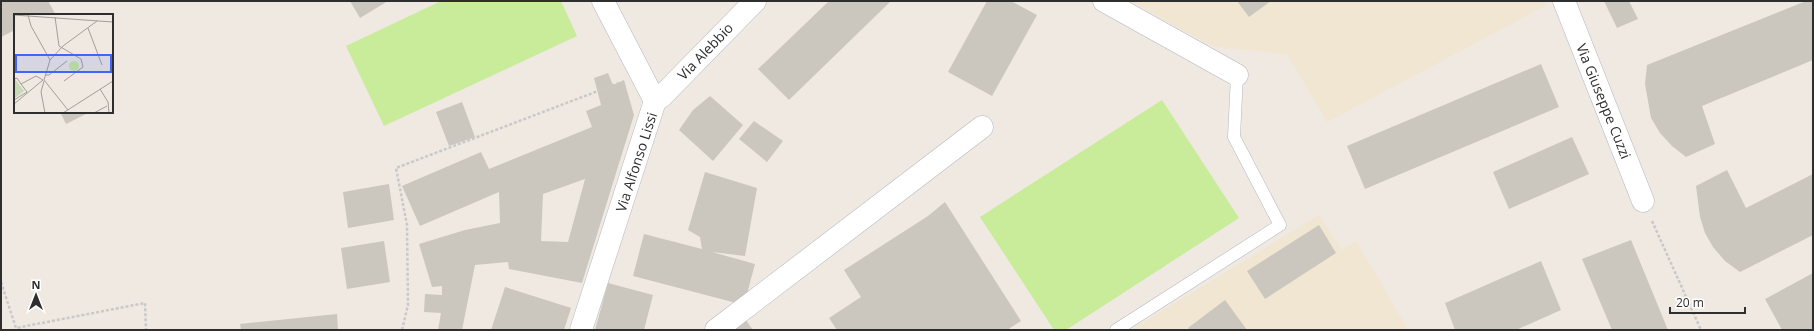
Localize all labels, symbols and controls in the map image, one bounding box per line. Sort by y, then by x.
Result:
inset map [14,14,113,113]
street label: Via Alebbio [673,18,737,84]
street label: Via Giuseppe Cuzzi [1572,40,1636,162]
street label: Via Alfonso Lissi [611,110,661,214]
north arrow [16,275,56,315]
text: N [32,277,40,292]
scale bar [1670,289,1745,315]
text: 20 m [1676,294,1704,311]

